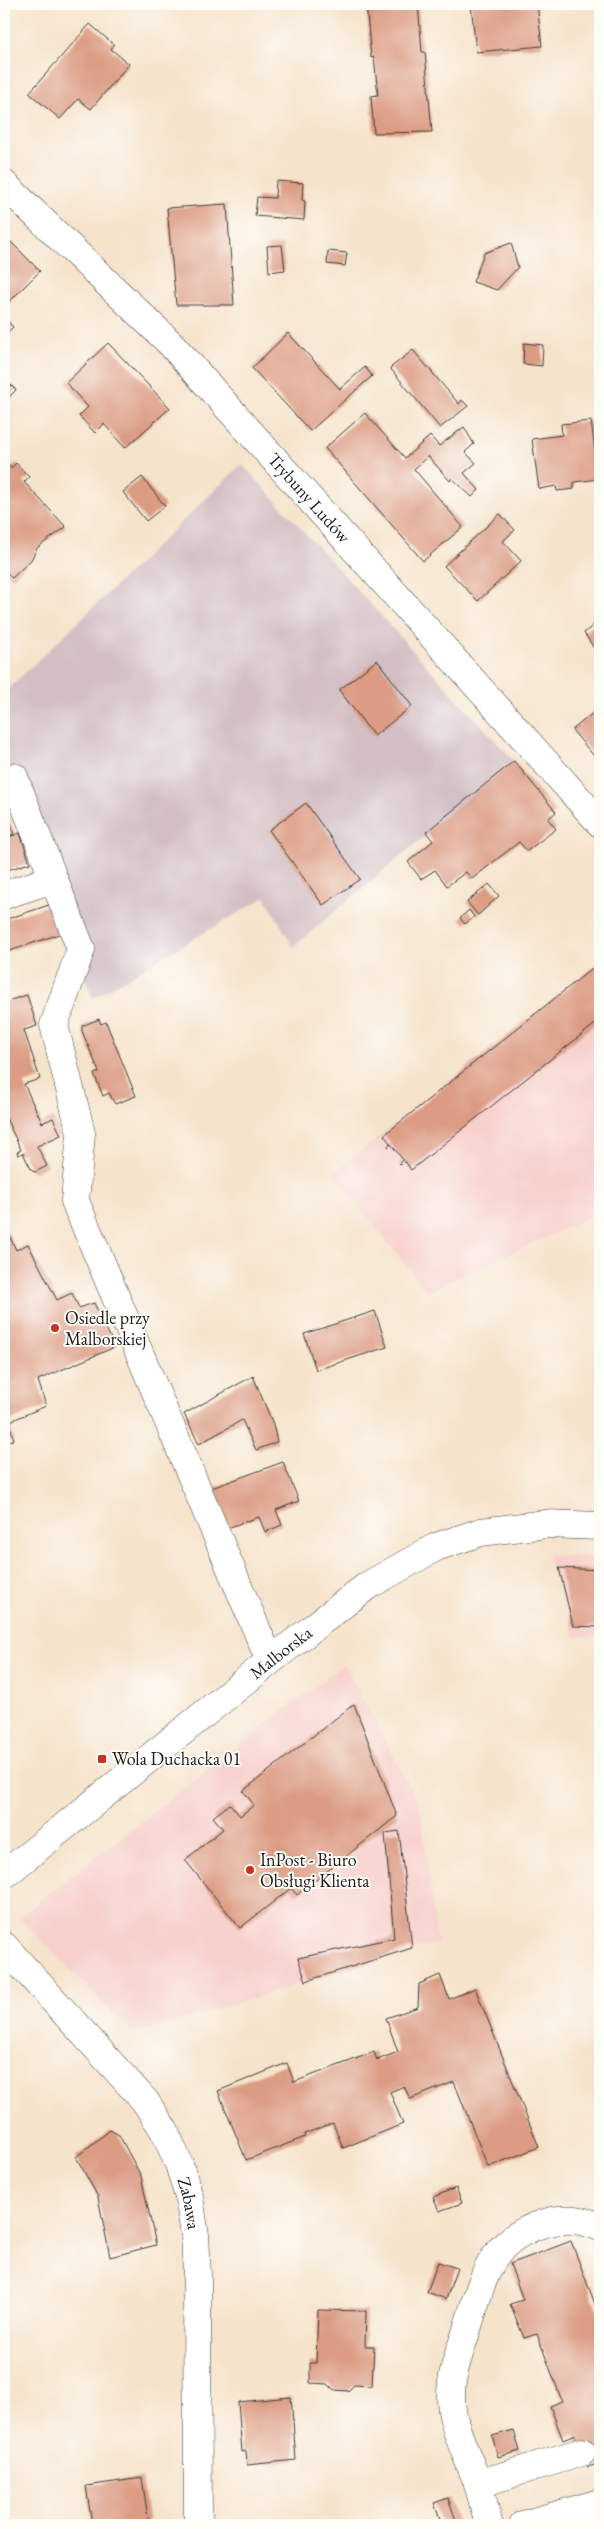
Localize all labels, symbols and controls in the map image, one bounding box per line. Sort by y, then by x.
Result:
street label: Trybuny Ludów [263,448,356,548]
place label: Osiedle przy Malborskiej [65,1306,150,1350]
marker: Osiedle przy Malborskiej [49,1322,61,1334]
street label: Malborska [245,1620,317,1684]
place label: Wola Duchacka 01 [112,1747,241,1770]
marker: Wola Duchacka 01 [96,1753,108,1765]
place label: InPost - Biuro Obsługi Klienta [260,1848,370,1892]
marker: InPost - Biuro Obsługi Klienta [244,1864,256,1876]
street label: Zabawa [173,2174,206,2232]

